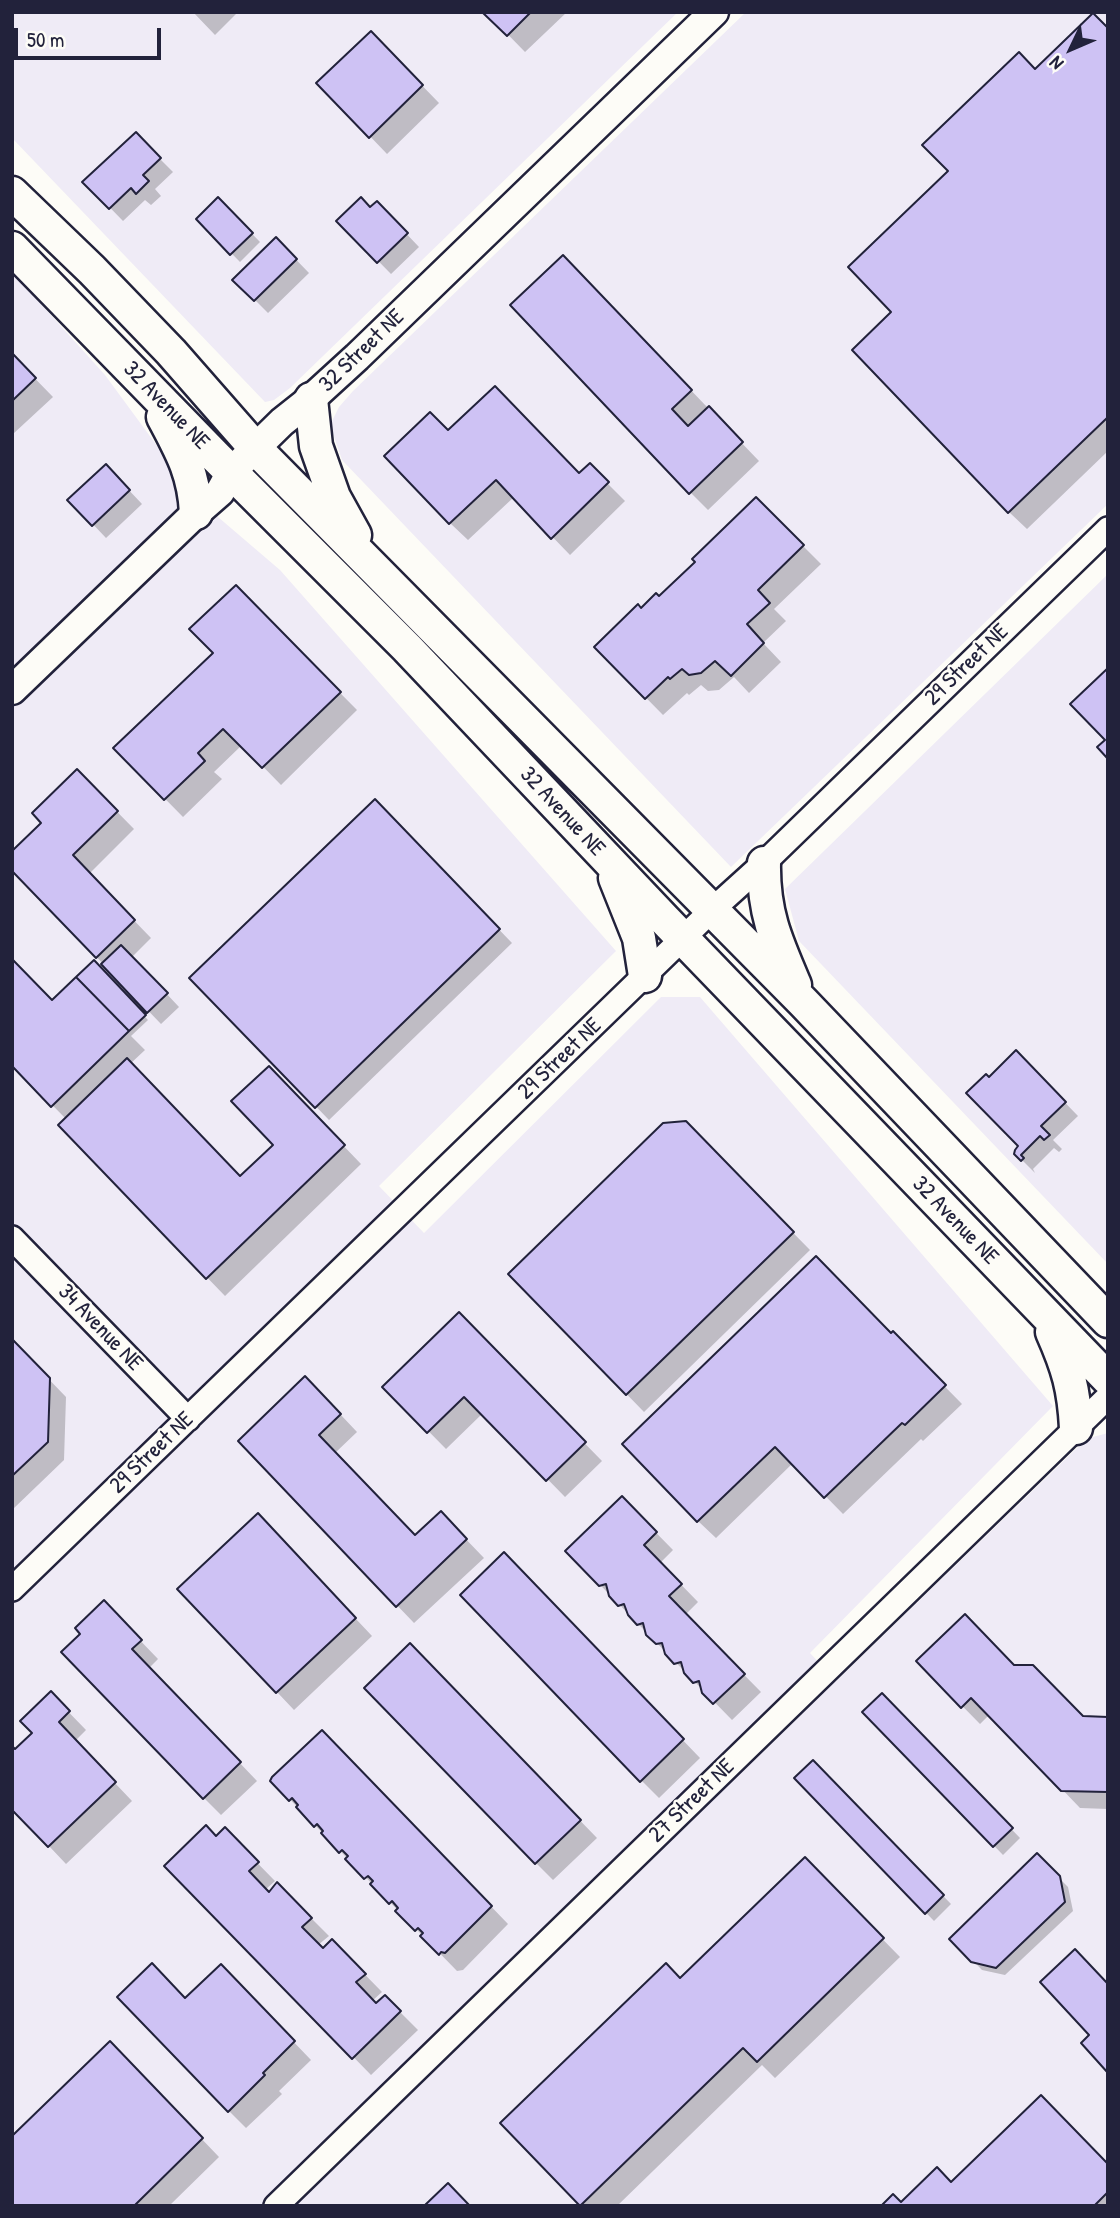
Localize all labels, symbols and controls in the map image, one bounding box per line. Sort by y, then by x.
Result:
scale bar [18,14,164,58]
north arrow [1036,14,1106,84]
text: 50 m [27,25,64,54]
text: N [1043,51,1069,76]
street label: 32 Street NE [314,304,410,398]
street label: 32 Avenue NE [117,356,215,456]
street label: 29 Street NE [919,618,1015,712]
street label: 32 Avenue NE [514,761,610,863]
street label: 29 Street NE [512,1012,608,1106]
street label: 32 Avenue NE [906,1171,1004,1271]
street label: 34 Avenue NE [52,1279,148,1377]
street label: 29 Street NE [104,1406,200,1500]
street label: 27 Street NE [643,1753,741,1849]

